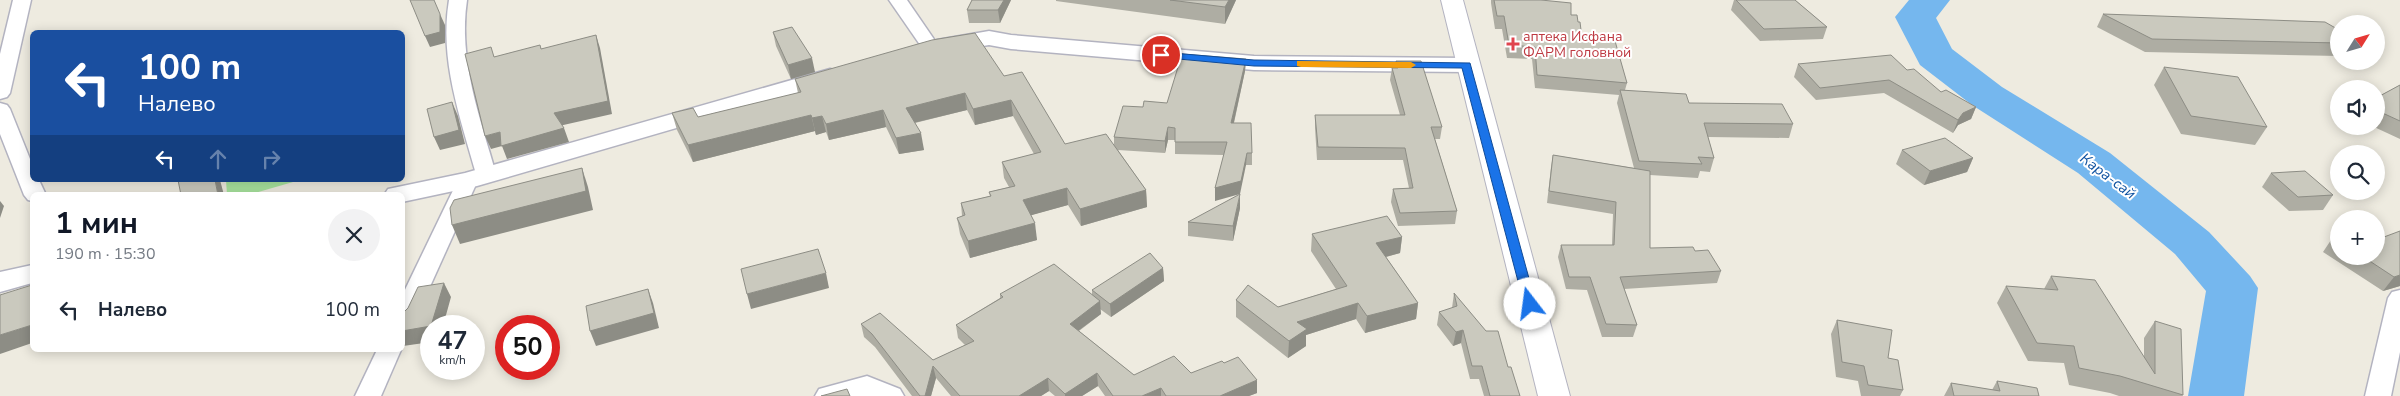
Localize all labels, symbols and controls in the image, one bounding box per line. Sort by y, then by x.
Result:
north arrow [2330,15,2385,70]
map controls [2330,15,2385,265]
place label: аптека Исфана ФАРМ головной [1523,27,1631,62]
pin [1140,34,1182,76]
marker: аптека Исфана ФАРМ головной [1507,38,1519,50]
icon: arrive [1147,41,1175,69]
text: 100 m [138,44,241,91]
icon: left [55,50,120,115]
button: sound [2330,80,2385,135]
text: Налево [138,89,216,119]
icon: left [151,145,179,173]
icon: ahead [204,145,232,173]
icon: right [257,145,285,173]
button: search [2330,145,2385,200]
water label: Кара-сай [2076,148,2140,204]
text: 1 мин [55,203,138,244]
button: close [328,209,380,261]
button: + [2330,210,2385,265]
text: 190 m · 15:30 [55,243,156,265]
position arrow [1503,277,1555,329]
icon: left [55,296,83,324]
text: Налево [98,297,167,323]
text: 100 m [325,297,380,323]
speed limit sign: 50 [495,315,560,380]
text: 47 [437,324,468,358]
text: km/h [439,352,466,368]

